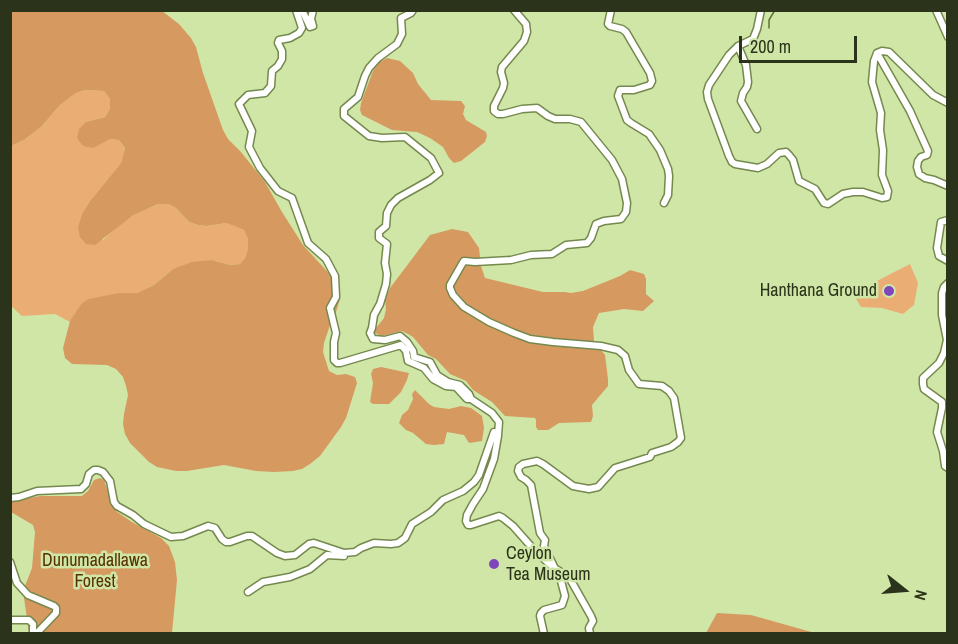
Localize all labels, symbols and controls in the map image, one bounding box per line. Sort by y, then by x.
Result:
scale bar [742,24,860,62]
text: 200 m [750,34,791,59]
place label: Hanthana Ground [760,280,877,302]
marker: Hanthana Ground [882,284,896,298]
place label: Ceylon Tea Museum [506,543,590,586]
park label: Dunumadallawa Forest [42,550,148,592]
marker: Ceylon Tea Museum [487,557,501,571]
north arrow [874,560,934,620]
text: N [909,588,933,603]

